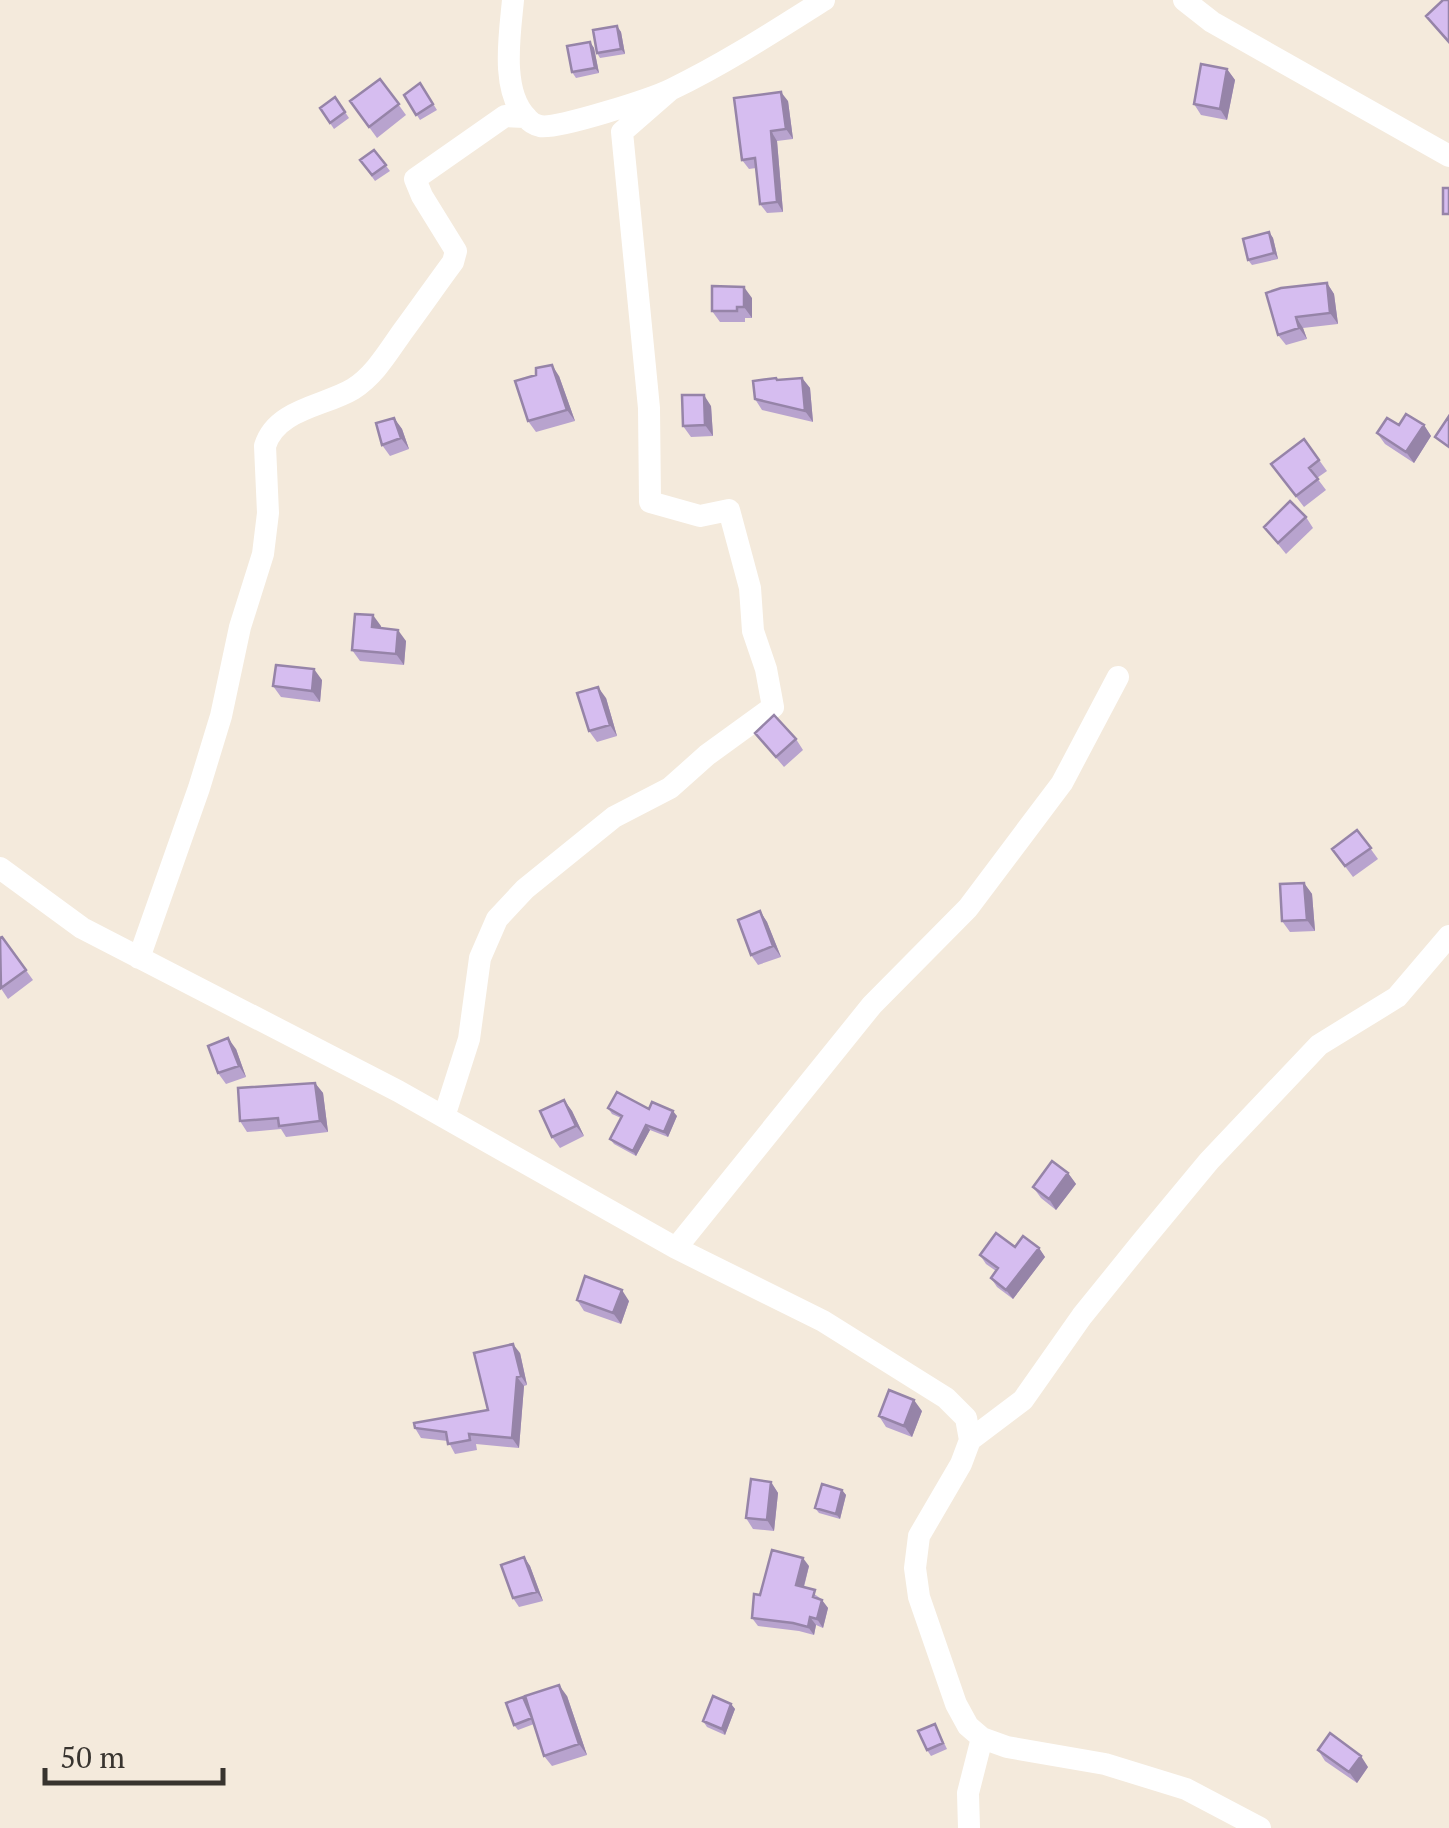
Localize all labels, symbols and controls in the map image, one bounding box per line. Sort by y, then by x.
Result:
scale bar [45,1723,222,1785]
text: 50 m [60,1737,125,1777]

